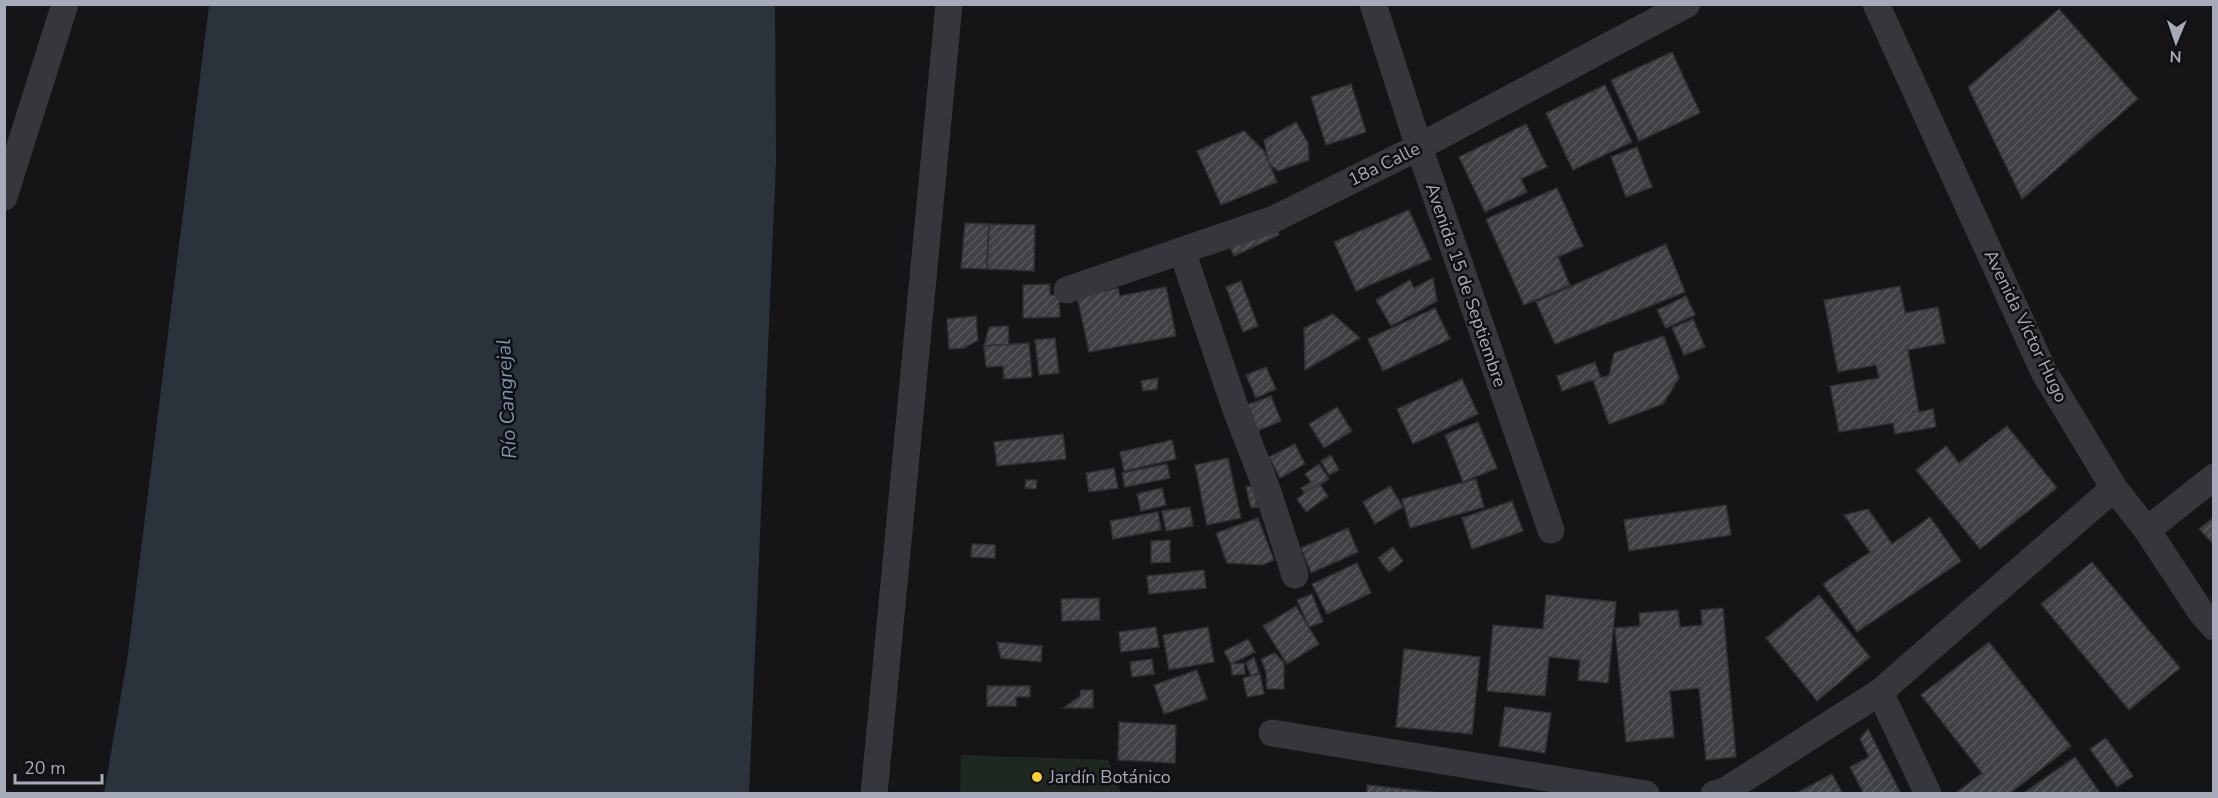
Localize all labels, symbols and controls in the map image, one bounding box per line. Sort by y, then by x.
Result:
north arrow [2146,12,2206,72]
text: N [2169,45,2182,67]
street label: 18a Calle [1344,136,1424,192]
street label: Avenida 15 de Septiembre [1420,180,1512,390]
street label: Avenida Víctor Hugo [1979,246,2073,406]
water label: Río Cangrejal [490,338,523,460]
scale bar [15,747,102,785]
text: 20 m [24,756,66,780]
place label: Jardín Botánico [1048,765,1171,789]
marker: Jardín Botánico [1030,770,1044,784]

